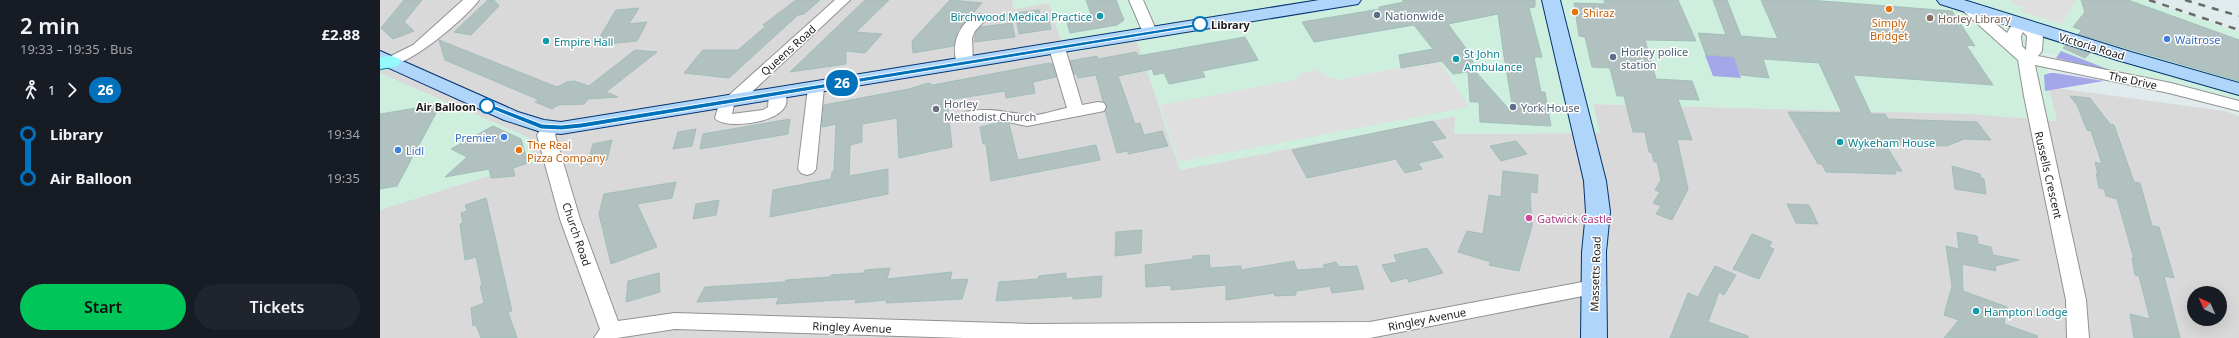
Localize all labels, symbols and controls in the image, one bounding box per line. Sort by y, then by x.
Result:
marker: Simply Bridget [1884,4,1894,14]
place label: Shiraz [1583,5,1614,20]
marker: Shiraz [1570,7,1580,17]
place label: Nationwide [1385,8,1444,23]
place label: Birchwood Medical Practice [950,9,1092,24]
text: 2 min [20,10,80,40]
marker: Nationwide [1372,10,1382,20]
marker: Birchwood Medical Practice [1095,11,1105,21]
place label: Horley Library [1938,11,2011,26]
marker: Horley Library [1925,13,1935,23]
place label: Simply Bridget [1870,15,1908,43]
marker: Library [1192,16,1208,32]
place label: Library [1211,17,1251,32]
street label: Queens Road [757,21,819,79]
text: £2.88 [321,24,360,44]
street label: Victoria Road [2057,29,2127,63]
place label: Waitrose [2175,32,2220,47]
place label: Empire Hall [554,34,613,49]
marker: Waitrose [2162,34,2172,44]
marker: Empire Hall [541,36,551,46]
text: 19:33 – 19:35 · Bus [20,40,133,58]
place label: Horley police station [1621,44,1688,72]
place label: St John Ambulance [1464,46,1522,74]
marker: Horley police station [1608,52,1618,62]
marker: St John Ambulance [1451,54,1461,64]
street label: The Drive [2107,68,2159,92]
line badge: 26 [824,70,860,96]
text: 26 [834,73,850,92]
icon: walk [20,79,42,101]
icon: forward [61,79,83,101]
text: 26 [97,80,113,99]
text: 1 [48,81,55,99]
place label: Horley Methodist Church [944,96,1036,124]
marker: Air Balloon [479,98,495,114]
place label: Air Balloon [416,99,476,114]
place label: York House [1521,100,1580,115]
marker: York House [1508,102,1518,112]
marker: Horley Methodist Church [931,104,941,114]
text: Library [50,124,103,144]
text: 19:34 [327,125,360,143]
place label: Premier [455,130,496,145]
street label: Russells Crescent [2032,130,2066,220]
marker: Premier [499,132,509,142]
place label: Wykeham House [1848,135,1935,150]
place label: The Real Pizza Company [527,137,605,165]
marker: Wykeham House [1835,137,1845,147]
place label: Lidl [406,143,424,158]
marker: Lidl [393,145,403,155]
marker: The Real Pizza Company [514,145,524,155]
text: Air Balloon [50,168,132,188]
text: 19:35 [327,169,360,187]
street label: Church Road [559,200,595,268]
place label: Gatwick Castle [1537,211,1612,226]
marker: Gatwick Castle [1524,213,1534,223]
street label: Massetts Road [1586,236,1604,312]
button: Start [20,284,186,330]
button: Tickets [194,284,360,330]
north arrow [2187,286,2227,326]
map controls [2187,286,2227,326]
street label: Ringley Avenue [1387,304,1467,334]
place label: Hampton Lodge [1984,304,2068,319]
marker: Hampton Lodge [1971,306,1981,316]
street label: Ringley Avenue [812,318,892,336]

